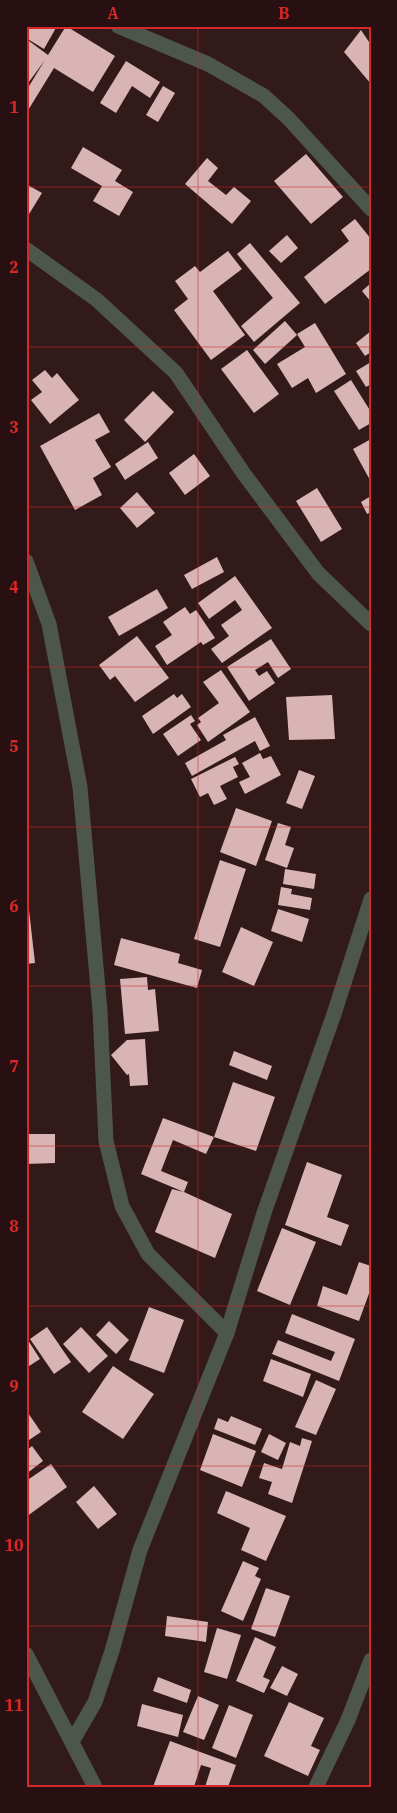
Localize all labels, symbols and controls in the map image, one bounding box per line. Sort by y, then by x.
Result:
text: A [107,3,119,23]
text: B [278,3,290,23]
text: 1 [9,97,19,117]
text: 2 [9,257,19,277]
text: 3 [9,417,19,437]
text: 4 [9,577,19,597]
text: 5 [9,736,19,756]
text: 6 [9,896,19,916]
text: 7 [9,1056,19,1076]
text: 8 [9,1216,19,1236]
text: 9 [9,1376,19,1396]
text: 10 [4,1535,24,1555]
text: 11 [4,1695,24,1715]

